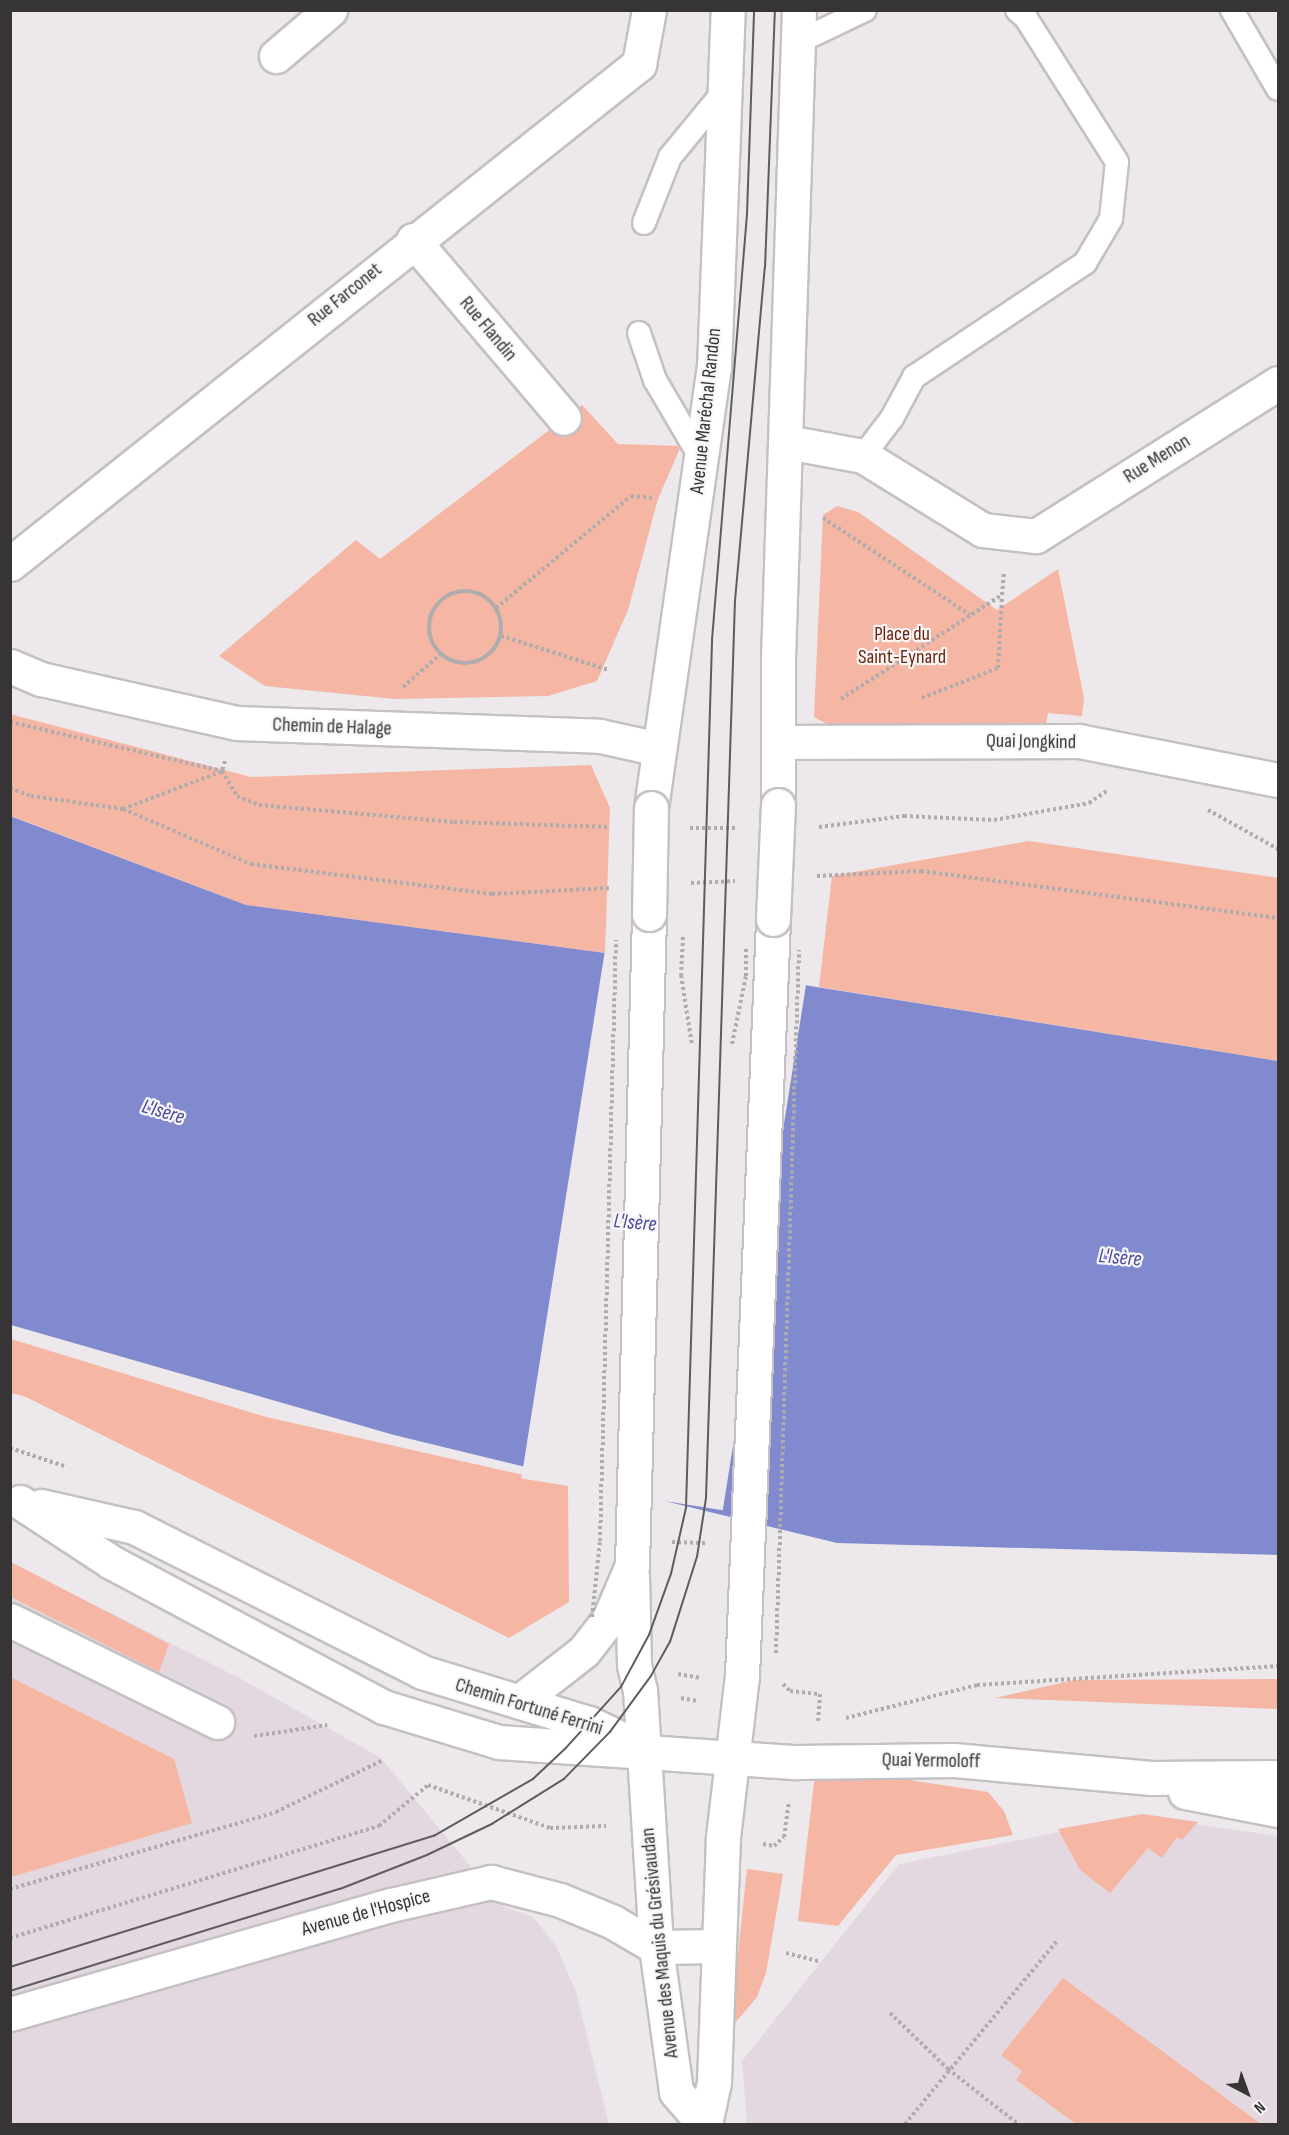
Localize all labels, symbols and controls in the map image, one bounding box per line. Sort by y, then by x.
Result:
street label: Rue Farconet [303,258,387,332]
street label: Rue Flandin [454,292,522,366]
street label: Avenue Maréchal Randon [685,327,727,495]
street label: Rue Menon [1119,429,1195,489]
park label: Place du Saint-Eynard [858,623,946,670]
street label: Chemin de Halage [272,713,392,741]
street label: Quai Jongkind [986,729,1076,755]
water label: L'Isère [139,1094,187,1130]
water label: L'Isère [612,1209,658,1237]
water label: L'Isère [1097,1244,1143,1272]
street label: Chemin Fortuné Ferrini [452,1673,606,1741]
street label: Quai Yermoloff [882,1748,980,1774]
street label: Avenue des Maquis du Grésivaudan [636,1827,684,2059]
street label: Avenue de l'Hospice [299,1884,433,1942]
north arrow [1217,2063,1277,2123]
text: N [1250,2097,1269,2117]

